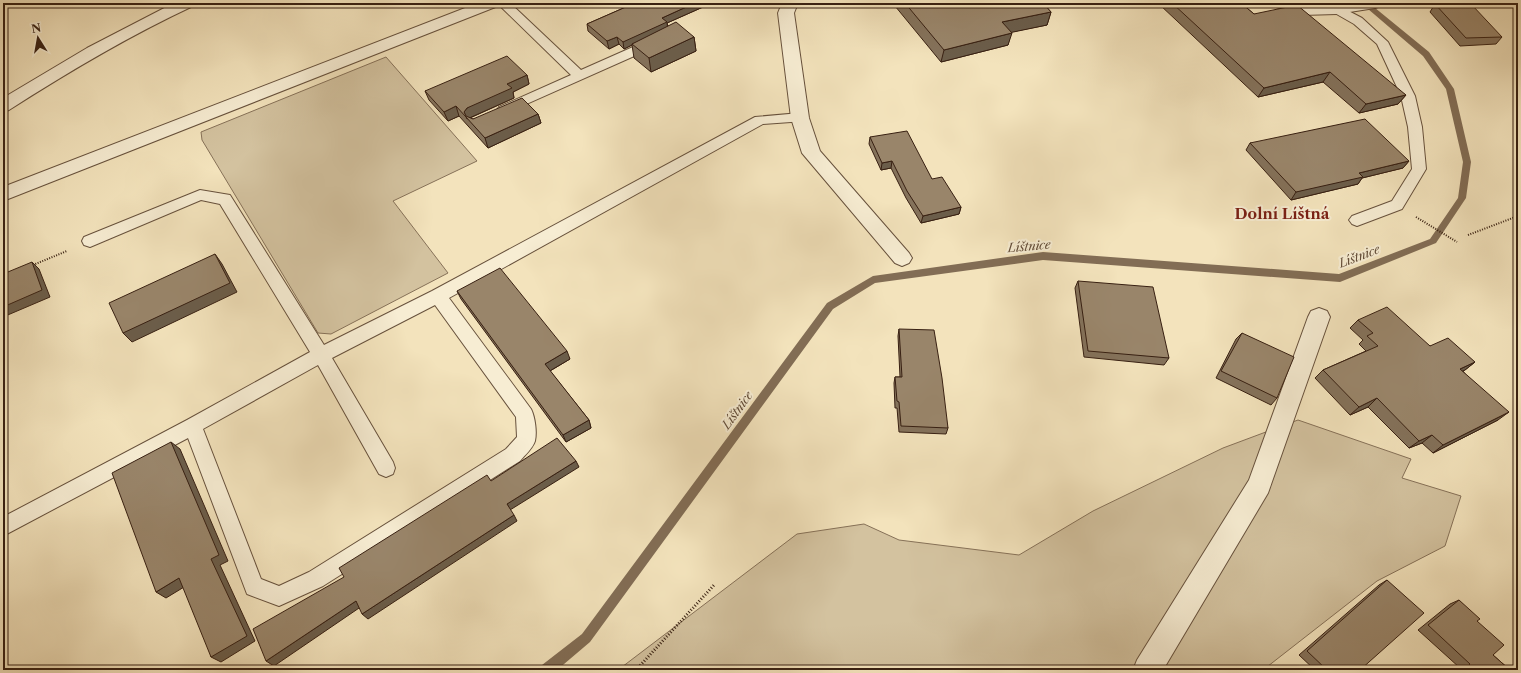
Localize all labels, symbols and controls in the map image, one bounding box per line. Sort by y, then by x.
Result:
north arrow [18,18,58,58]
text: N [30,20,43,36]
district label: Dolní Líštná [1235,204,1330,223]
water label: Líštnice [1006,237,1052,255]
water label: Líštnice [1335,241,1383,271]
water label: Líštnice [718,387,756,433]

